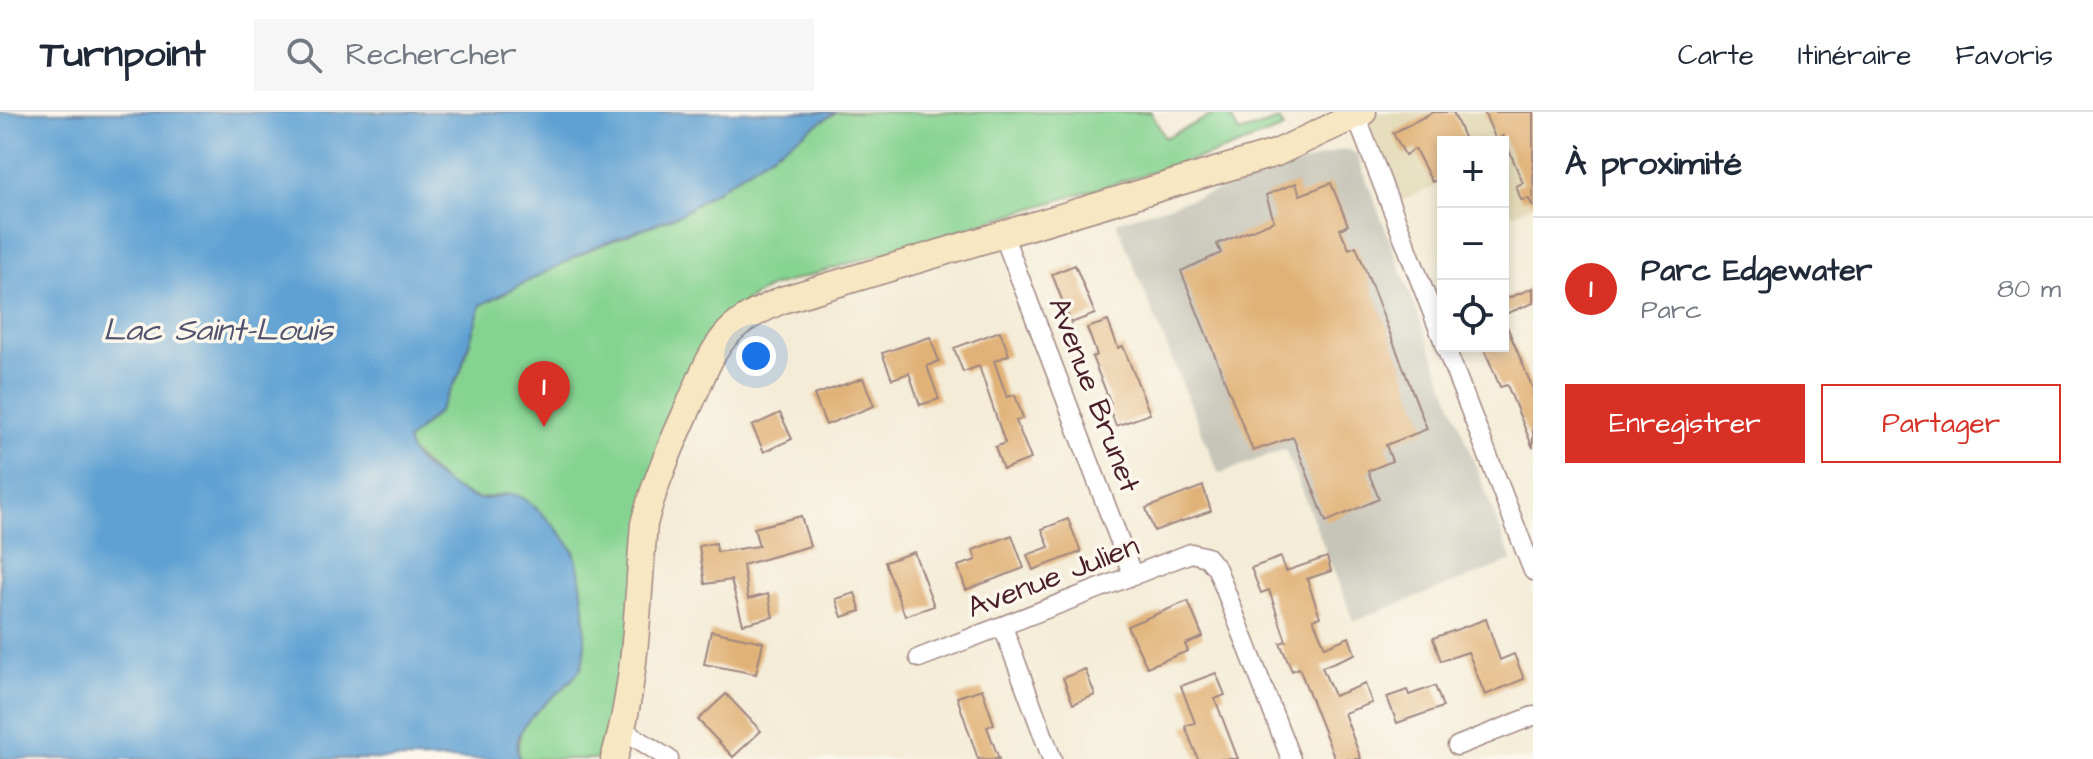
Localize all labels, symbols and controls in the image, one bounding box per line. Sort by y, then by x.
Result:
search box [254,19,814,91]
text: Turnpoint [40,29,206,81]
icon: search [282,33,326,77]
text: Rechercher [346,34,516,76]
text: Carte [1678,36,1754,75]
text: Itinéraire [1798,36,1911,75]
text: Favoris [1955,36,2053,75]
map controls [1437,136,1509,352]
button: + [1437,136,1509,208]
text: À proximité [1565,140,1742,188]
button: − [1437,208,1509,280]
text: Parc Edgewater [1641,250,1872,292]
text: 1 [1589,271,1593,307]
text: 80 m [1997,271,2061,307]
button: locate [1437,280,1509,352]
street label: Avenue Brunet [1037,291,1151,499]
text: Parc [1641,292,1702,328]
water label: Lac Saint-Louis [103,308,335,353]
your location [736,336,776,376]
pin: 1 [518,361,570,427]
button: Enregistrer [1565,384,1805,463]
button: Partager [1821,384,2061,463]
street label: Avenue Julien [961,525,1145,629]

